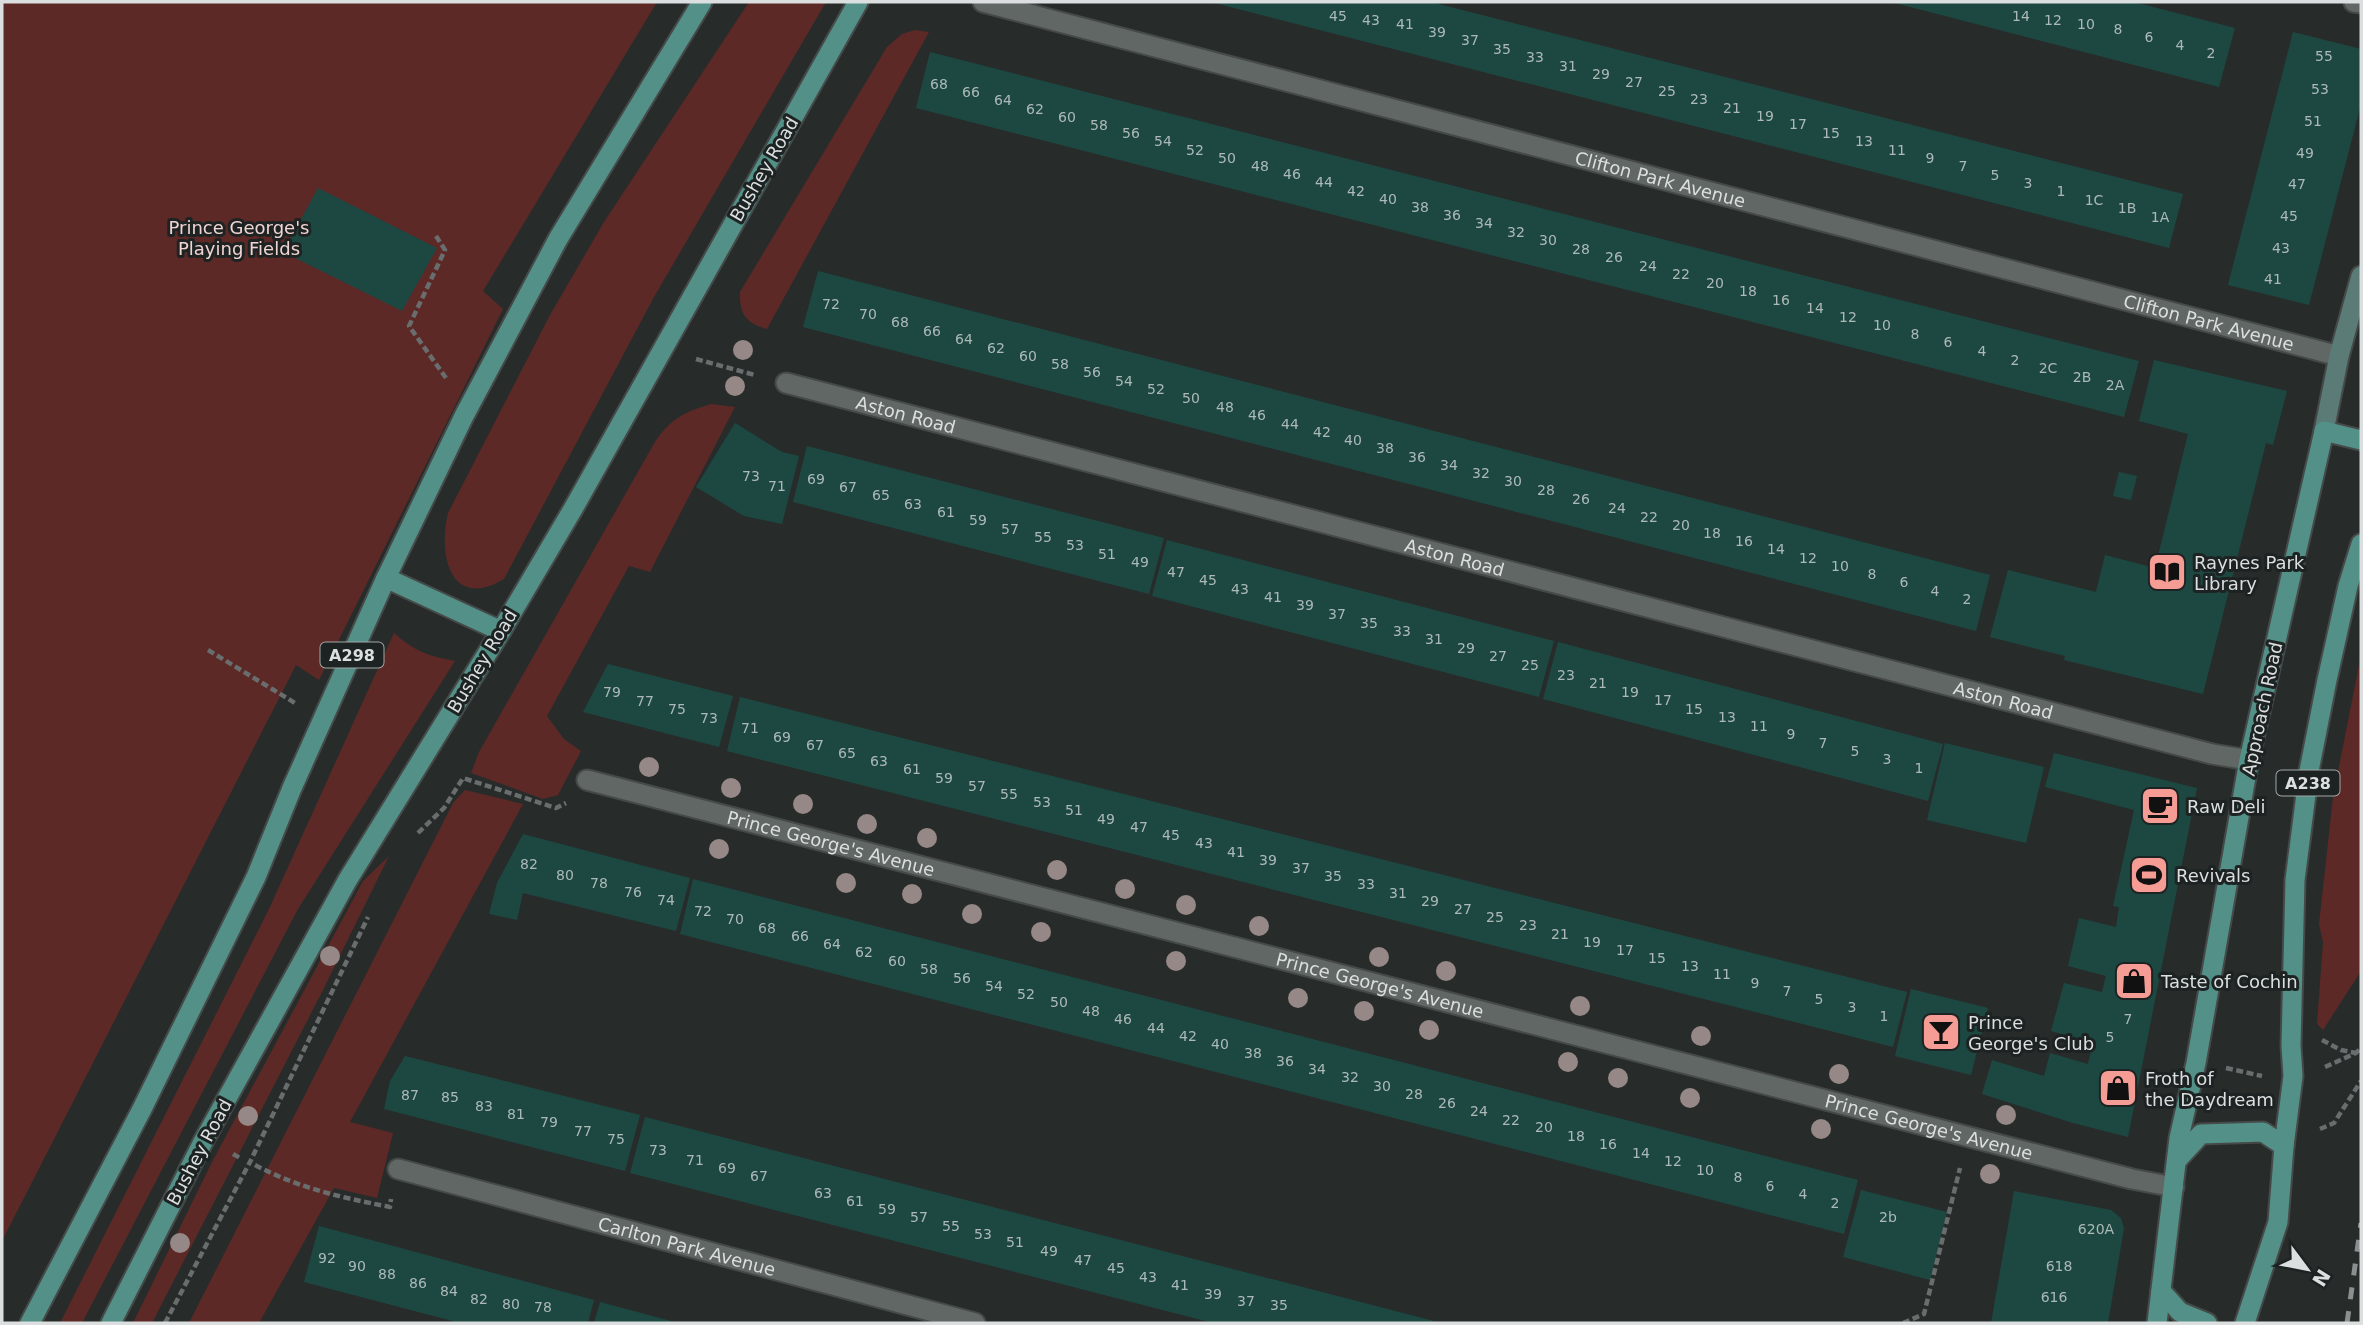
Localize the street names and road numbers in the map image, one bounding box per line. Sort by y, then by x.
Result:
street label: Bushey Road [726,113,802,225]
street label: Clifton Park Avenue [1573,146,1748,211]
street label: Clifton Park Avenue [2121,290,2296,354]
street label: Aston Road [854,391,958,437]
street label: Aston Road [1403,534,1507,580]
street label: Bushey Road [443,605,521,717]
street label: Approach Road [2238,640,2286,778]
road number: A298 [320,642,384,668]
street label: Aston Road [1951,677,2056,723]
road number: A238 [2276,770,2340,796]
street label: Prince George's Avenue [725,806,937,880]
street label: Prince George's Avenue [1274,948,1486,1022]
street label: Prince George's Avenue [1823,1090,2035,1163]
street label: Bushey Road [162,1095,236,1209]
street label: Carlton Park Avenue [596,1212,778,1280]

